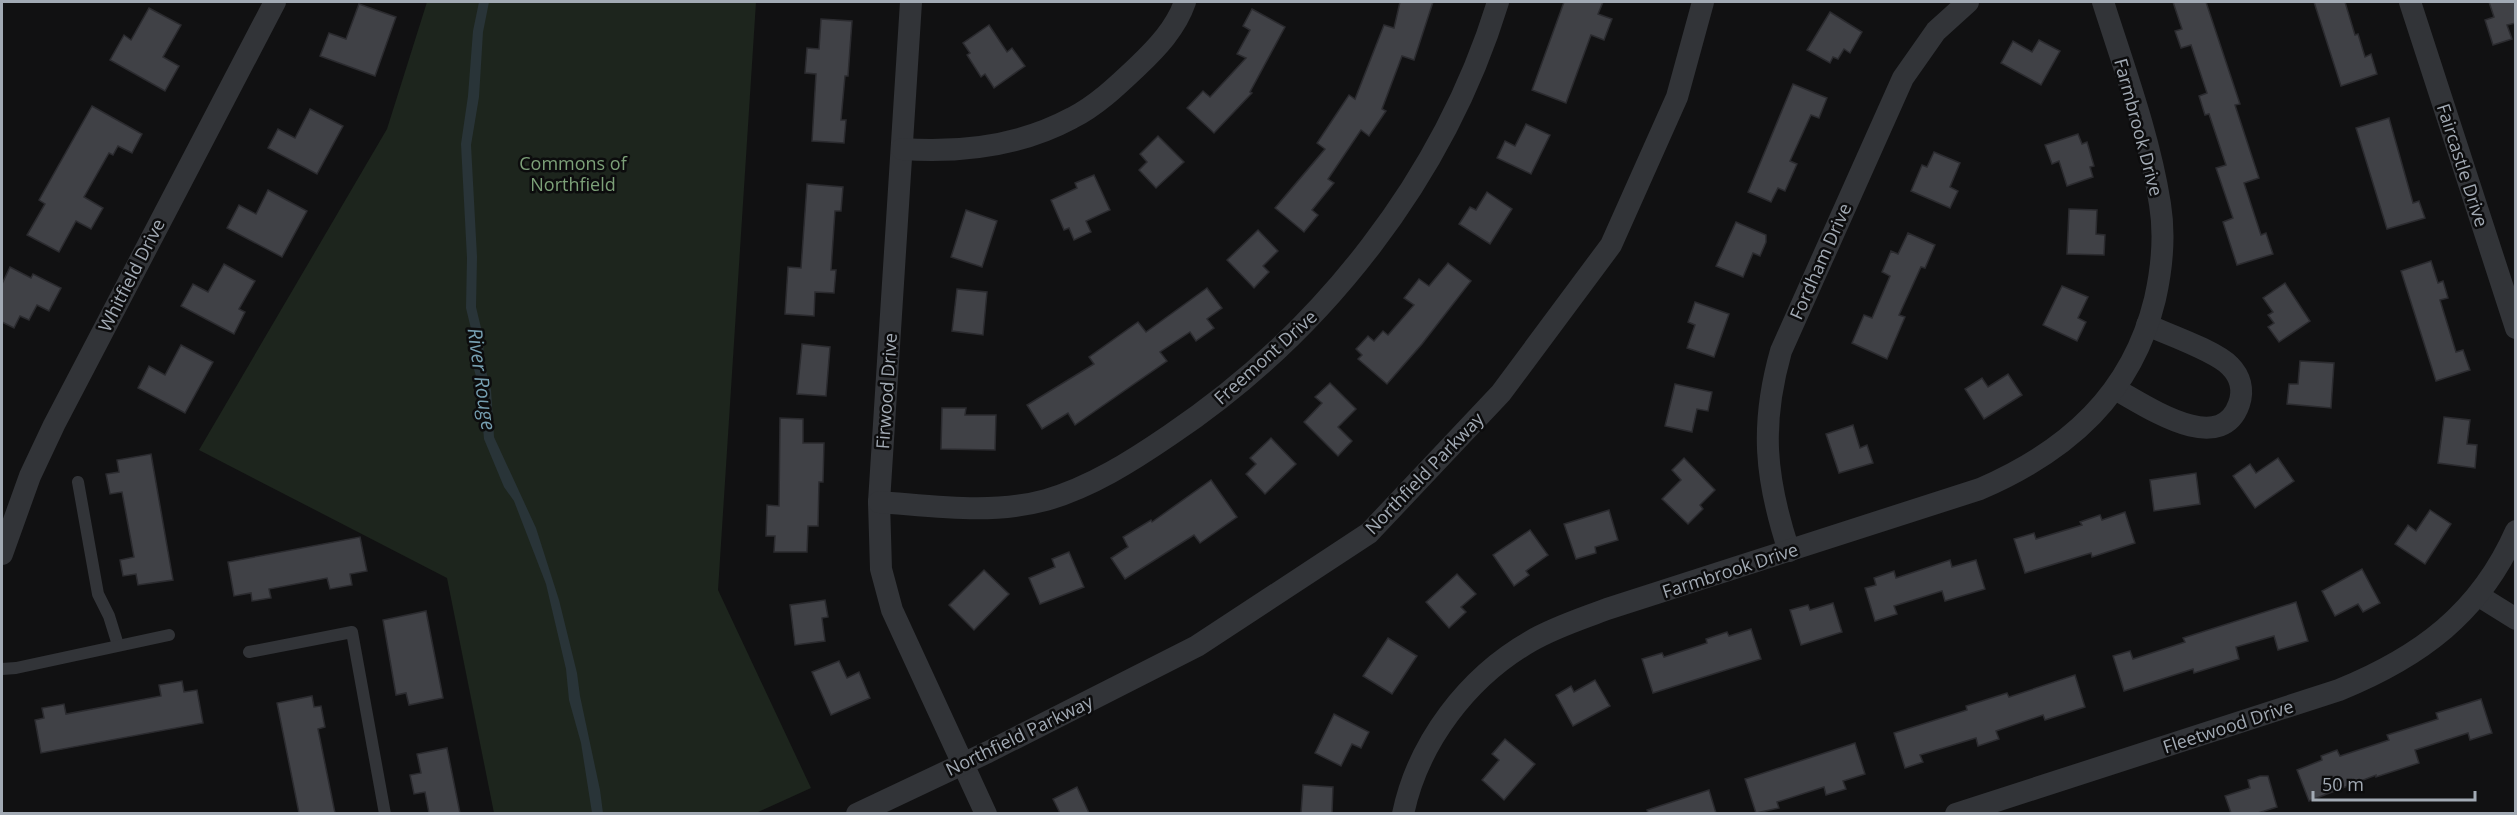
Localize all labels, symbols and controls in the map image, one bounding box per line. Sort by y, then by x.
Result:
street label: Farmbrook Drive [2109,56,2169,198]
street label: Faircastle Drive [2432,100,2494,230]
park label: Commons of Northfield [519,151,628,196]
street label: Fordham Drive [1784,199,1856,323]
street label: Whitfield Drive [92,214,170,336]
street label: Freemont Drive [1208,304,1322,410]
water label: River Rouge [461,326,503,432]
street label: Firwood Drive [870,332,902,450]
street label: Northfield Parkway [1360,406,1489,539]
street label: Farmbrook Drive [1659,537,1801,603]
street label: Northfield Parkway [941,689,1097,781]
street label: Fleetwood Drive [2160,694,2296,758]
scale bar [2313,764,2475,802]
text: 50 m [2322,772,2364,796]

